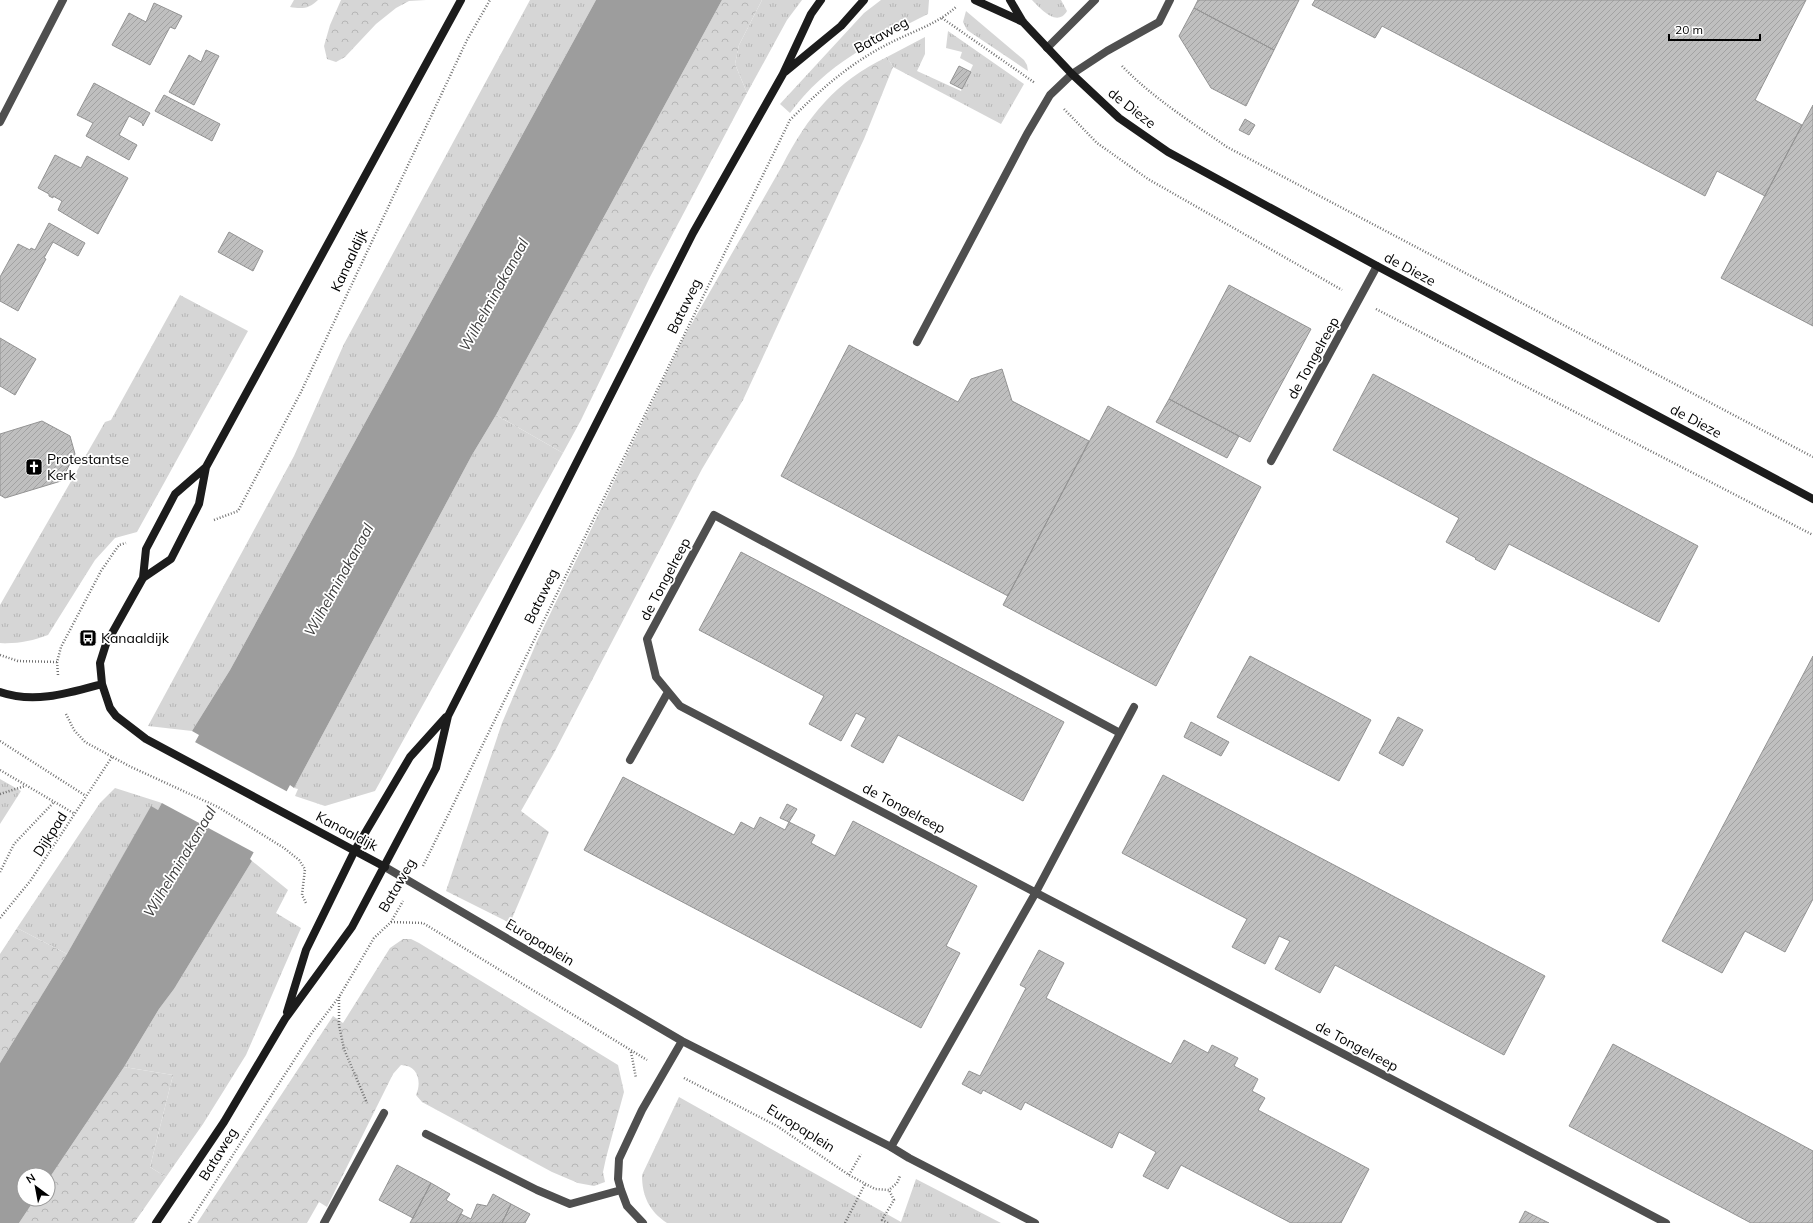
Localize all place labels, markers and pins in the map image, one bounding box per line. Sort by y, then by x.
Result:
place label: Protestantse Kerk [47,450,129,484]
church icon: Protestantse Kerk [24,457,44,477]
bus stop icon: Kanaaldijk [78,628,98,648]
place label: Kanaaldijk [101,629,170,647]

